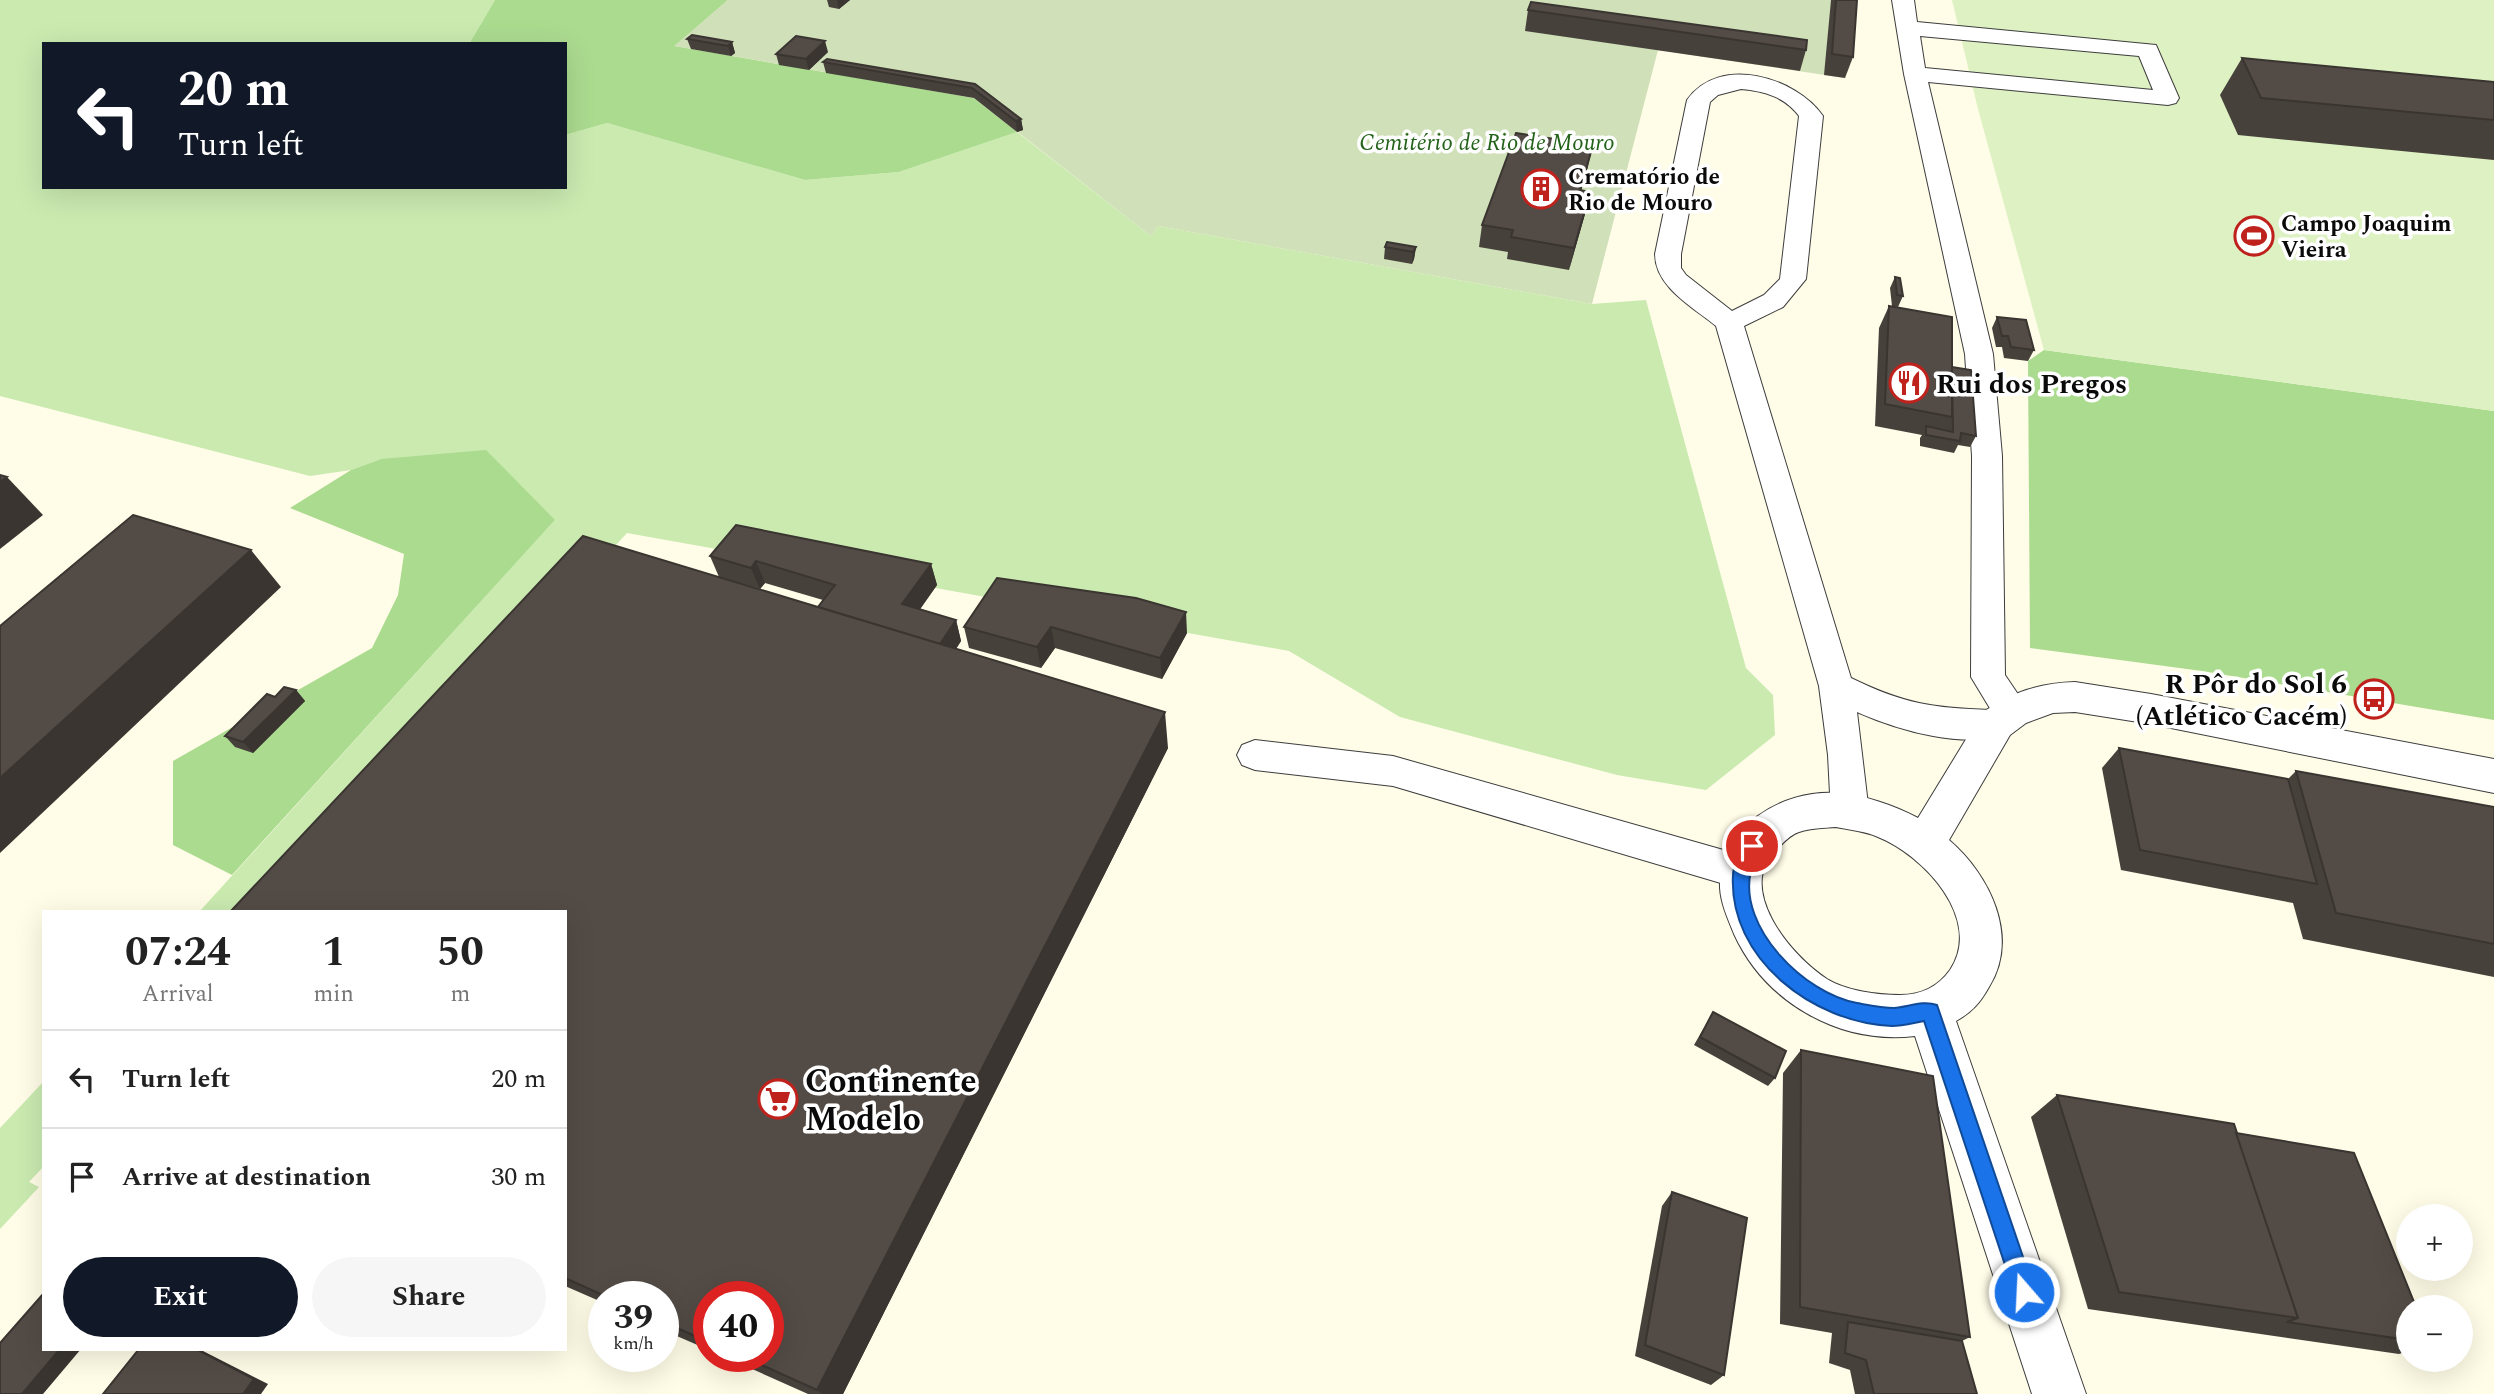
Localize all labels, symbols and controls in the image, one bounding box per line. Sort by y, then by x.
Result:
text: 20 m [178,53,289,128]
icon: left [63,70,154,161]
text: Turn left [178,121,304,170]
park label: Cemitério de Rio de Mouro [1359,126,1615,161]
place label: Crematório de Rio de Mouro [1568,160,1720,221]
building icon: Crematório de Rio de Mouro [1520,168,1562,210]
place label: Campo Joaquim Vieira [2281,207,2452,268]
sports icon: Campo Joaquim Vieira [2233,215,2275,257]
restaurant icon: Rui dos Pregos [1888,362,1930,404]
place label: Rui dos Pregos [1936,363,2127,406]
place label: R Pôr do Sol 6 (Atlético Cacém) [2136,663,2347,738]
bus stop icon: R Pôr do Sol 6 (Atlético Cacém) [2353,678,2395,720]
pin [1722,816,1782,876]
icon: arrive [1733,827,1771,865]
text: 07:24 [125,921,231,984]
text: 1 [322,921,345,984]
text: 50 [437,921,484,984]
text: Arrival [142,977,214,1012]
text: min [314,977,354,1012]
text: m [450,977,470,1012]
place label: Continente Modelo [805,1057,977,1145]
text: Turn left [122,1059,230,1099]
text: 20 m [491,1059,546,1099]
icon: left [63,1060,101,1098]
supermarket icon: Continente Modelo [757,1078,799,1120]
text: Arrive at destination [122,1157,371,1197]
text: 30 m [491,1157,546,1197]
icon: arrive [63,1158,101,1196]
map controls [2396,1204,2473,1372]
button: + [2396,1204,2473,1281]
position arrow [1987,1255,2061,1329]
button: Exit [63,1257,298,1337]
button: Share [312,1257,546,1337]
speed limit sign: 40 [693,1281,784,1372]
text: 39 [614,1291,653,1344]
button: − [2396,1295,2473,1372]
text: km/h [613,1330,654,1357]

